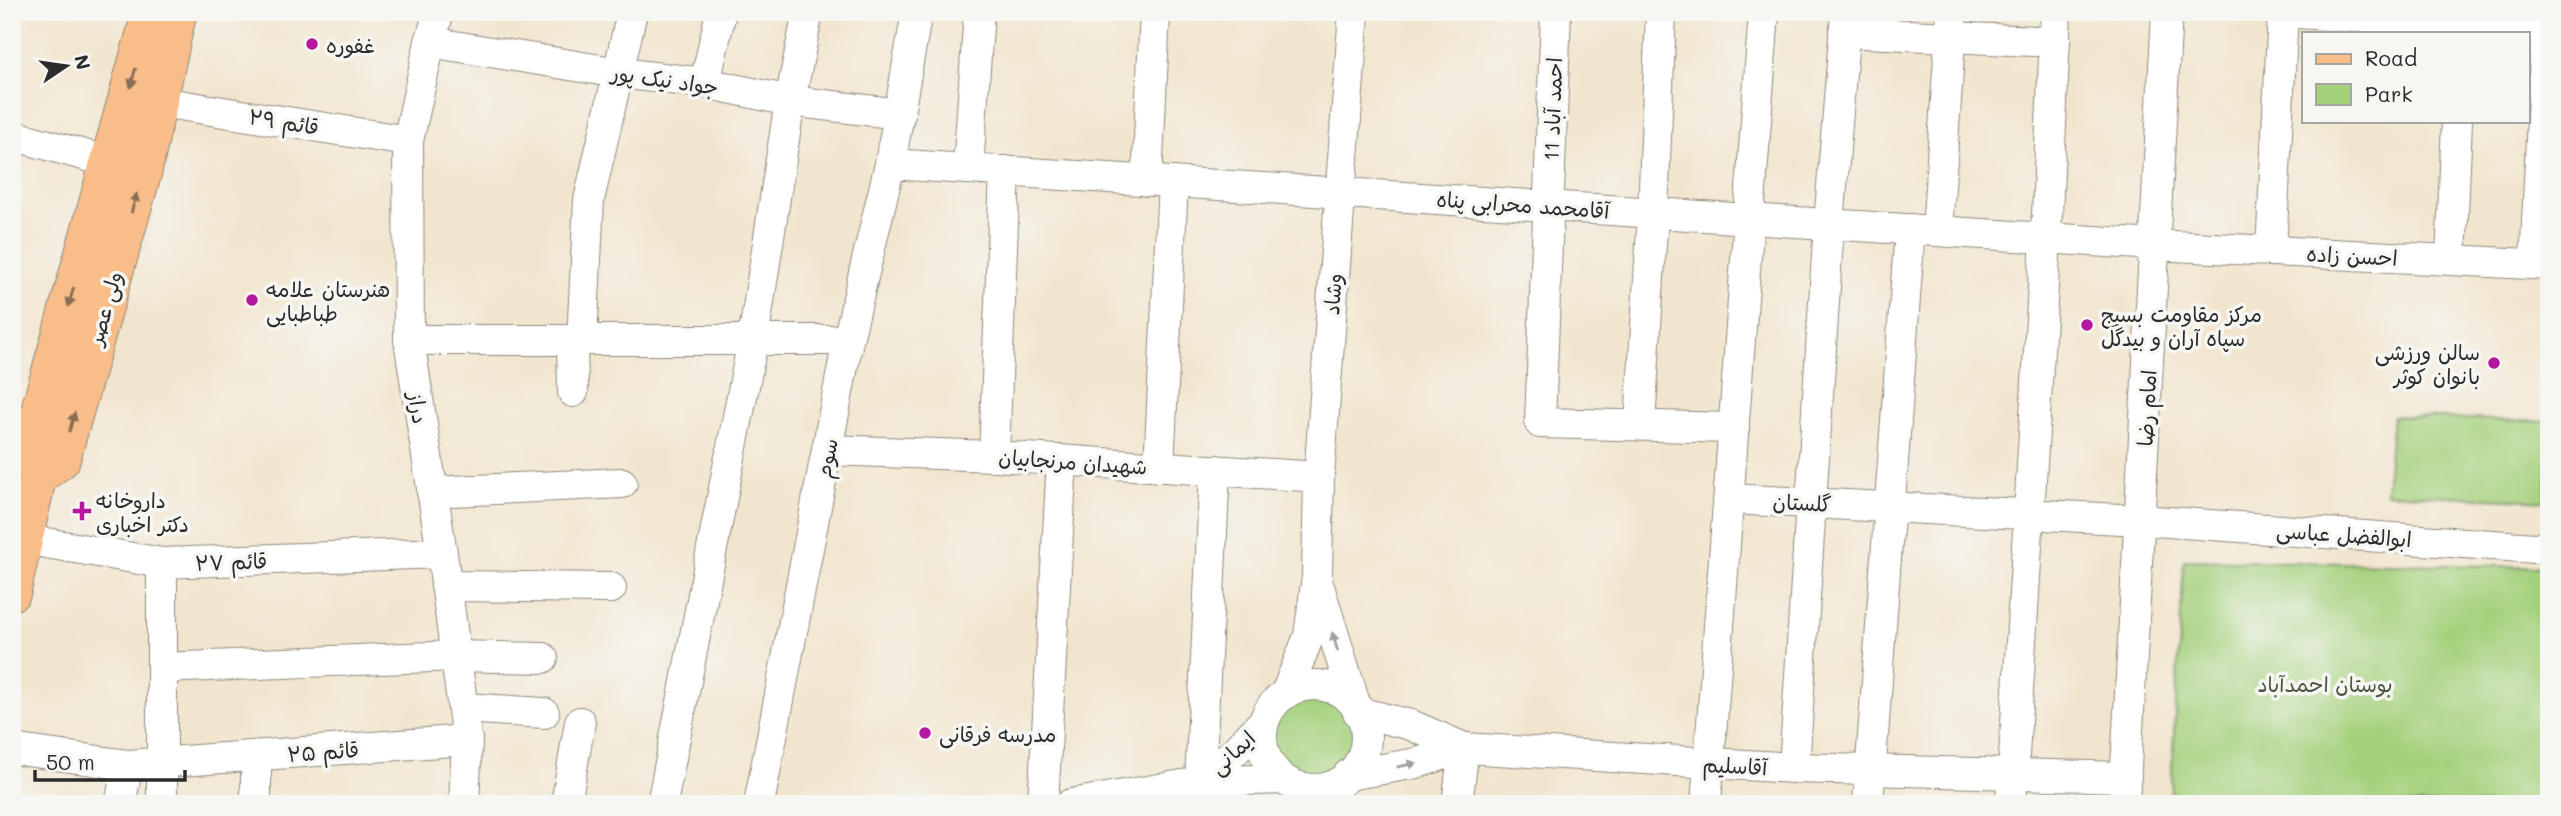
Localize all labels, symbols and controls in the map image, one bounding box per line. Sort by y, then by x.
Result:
place label: غفوره [326,31,375,59]
north arrow [32,32,102,102]
legend [2302,32,2530,122]
marker: غفوره [304,36,320,52]
text: Road [2365,44,2417,71]
text: N [69,52,97,72]
street label: احمد آباد 11 [1537,57,1568,161]
street label: جواد نیک پور [608,58,720,101]
one-way arrow [127,67,138,89]
text: Park [2365,80,2413,107]
street label: قائم ۲۹ [246,102,321,144]
street label: آقامحمد محرابی پناه [1435,184,1611,226]
one-way arrow [130,192,140,213]
street label: احسن زاده [2306,239,2398,271]
street label: ولی عصر [80,268,129,350]
street label: وشاد [1317,272,1347,316]
place label: هنرستان علامه طباطبایی [266,275,390,328]
one-way arrow [65,286,76,308]
marker: هنرستان علامه طباطبایی [244,292,260,308]
place label: مرکز مقاومت بسیج سپاه آران و بیدگل [2101,300,2262,352]
marker: مرکز مقاومت بسیج سپاه آران و بیدگل [2079,317,2095,333]
place label: سالن ورزشی بانوان کوثر [2375,338,2480,390]
marker: سالن ورزشی بانوان کوثر [2486,355,2502,371]
street label: امام رضا [2131,369,2165,447]
street label: دراز [403,388,435,426]
one-way arrow [68,411,78,432]
street label: سوم [809,436,847,481]
street label: شهیدان مرنجابیان [998,442,1148,481]
place label: داروخانه دکتر اخباری [96,486,189,538]
street label: گلستان [1772,487,1832,517]
marker: داروخانه دکتر اخباری [74,503,90,519]
street label: ابوالفضل عباسی [2275,516,2413,554]
street label: قائم ۲۷ [194,546,268,580]
one-way arrow [1329,631,1340,652]
park label: بوستان احمدآباد [2257,670,2393,698]
place label: مدرسه فرقانی [939,720,1056,749]
street label: ایمانی [1204,724,1262,781]
marker: مدرسه فرقانی [917,725,933,741]
street label: قائم ۲۵ [286,735,360,771]
scale bar [35,739,186,783]
text: 50 m [46,748,95,775]
street label: آقاسلیم [1702,750,1769,784]
one-way arrow [1396,759,1418,770]

